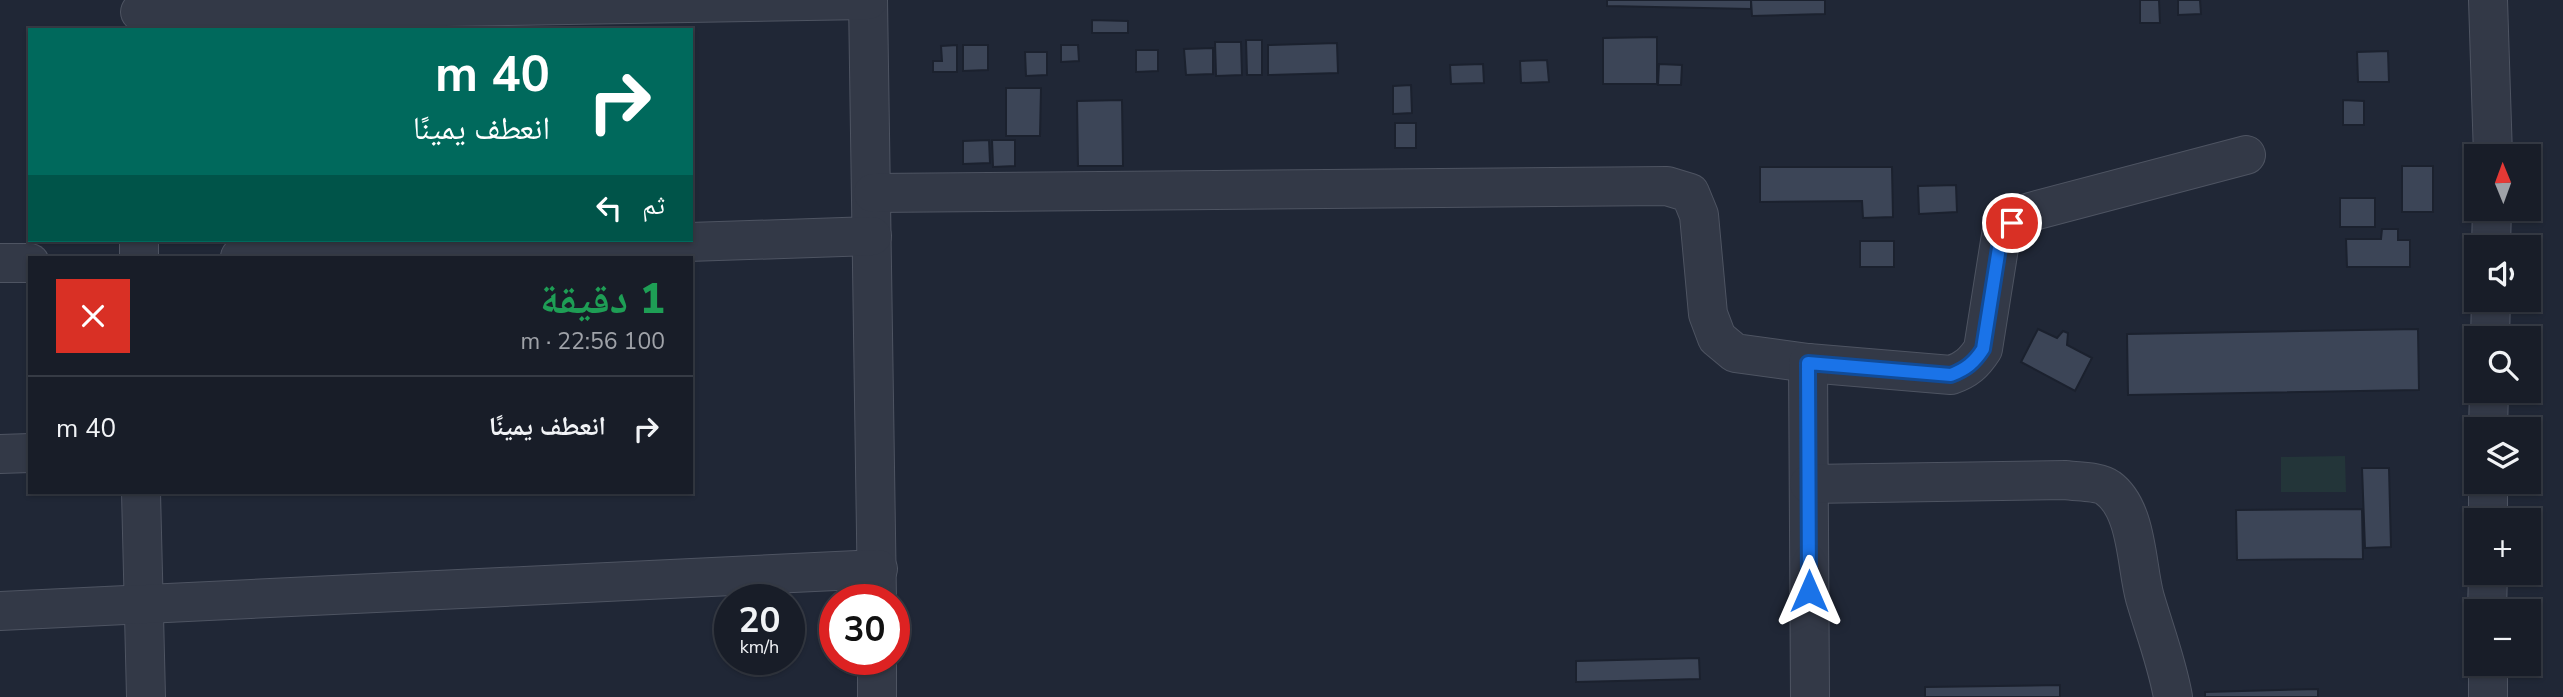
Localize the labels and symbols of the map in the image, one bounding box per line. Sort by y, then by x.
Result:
north arrow [2464,144,2541,220]
pin [1982,193,2042,253]
position arrow [1772,554,1846,628]
speed limit sign: 30 [819,584,910,675]

